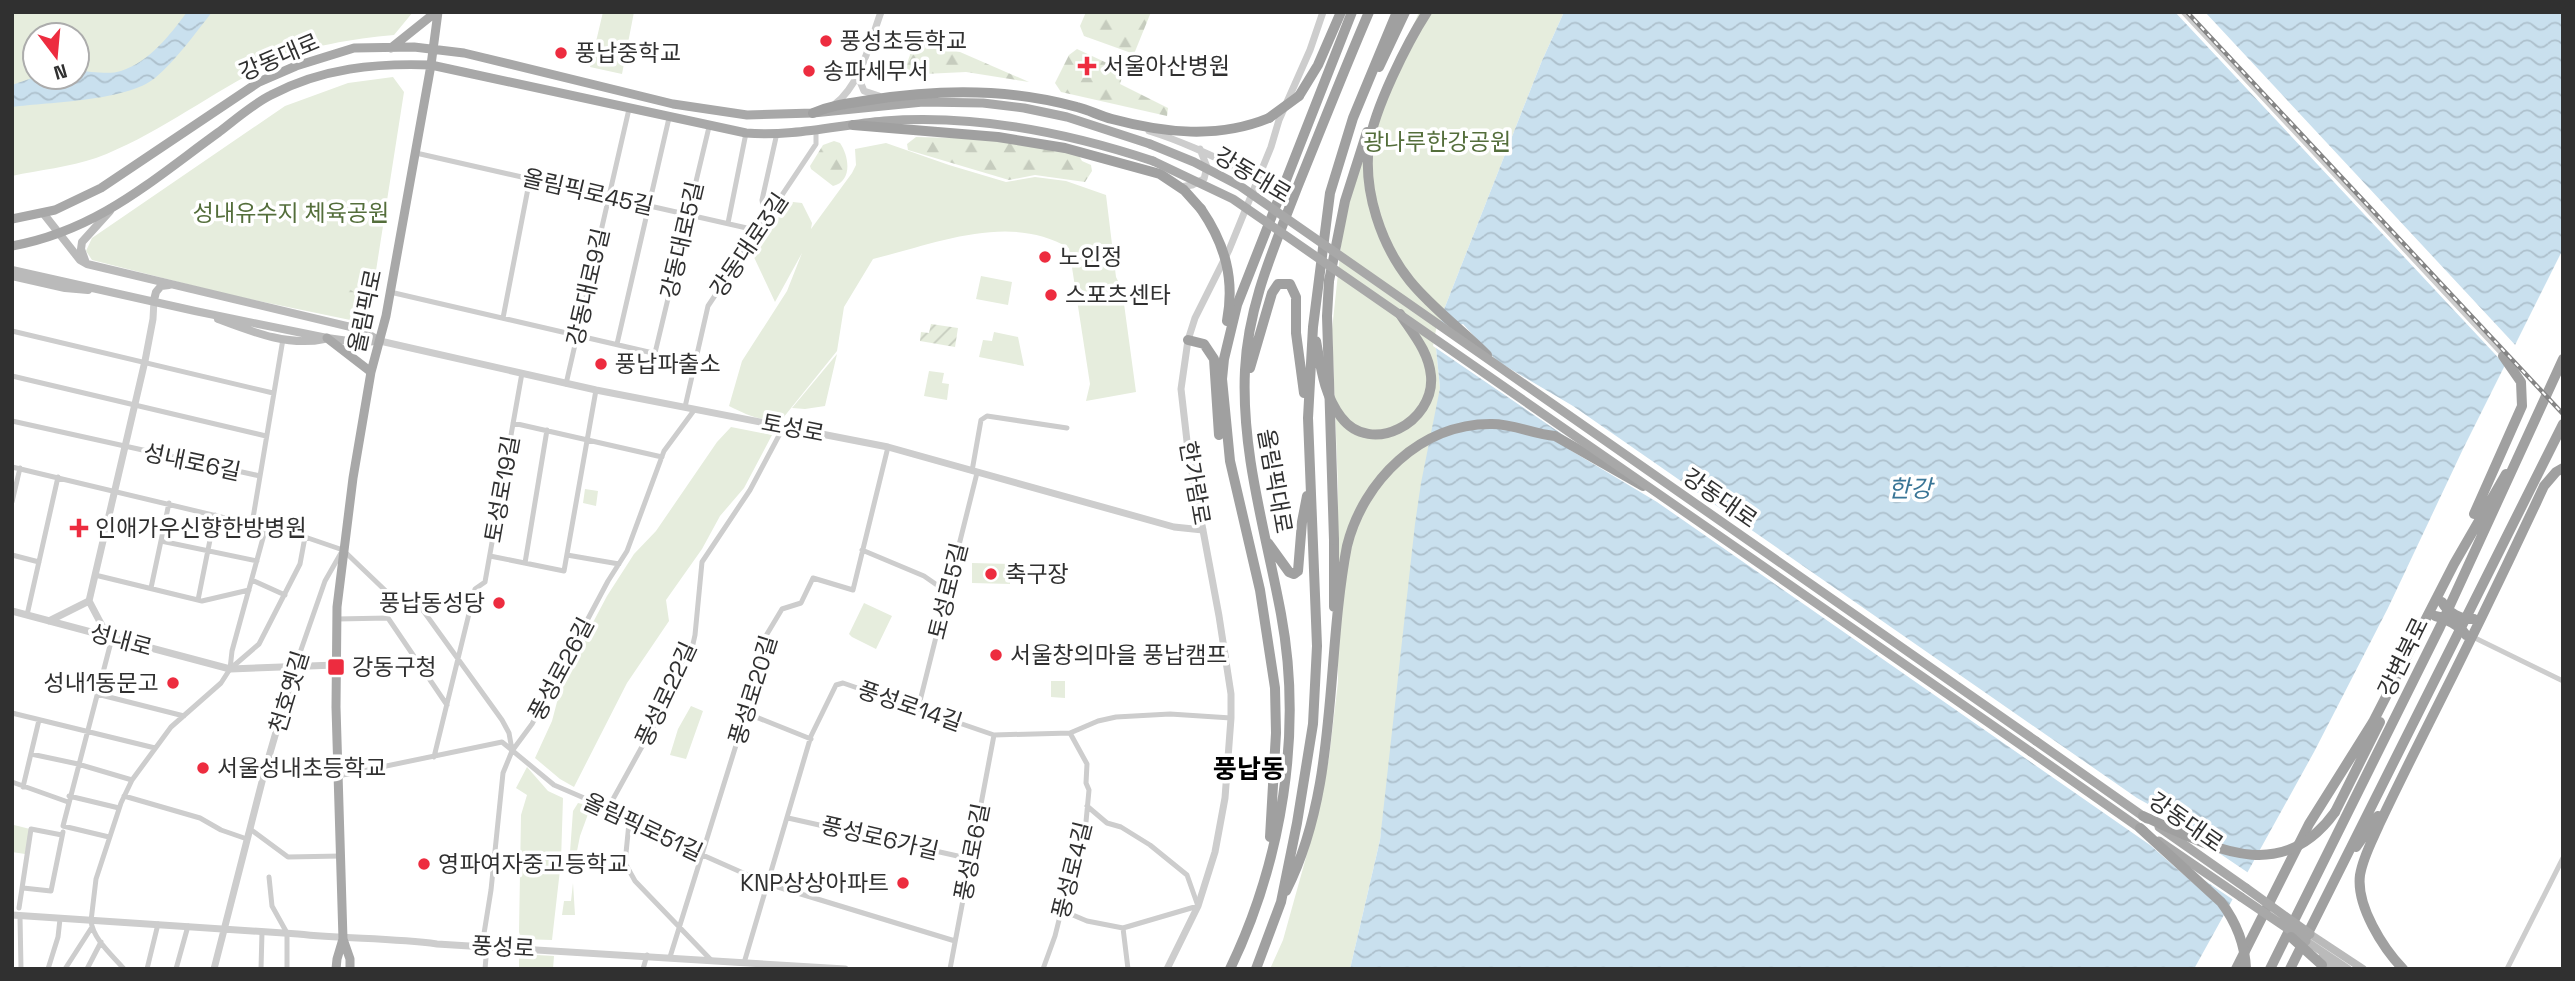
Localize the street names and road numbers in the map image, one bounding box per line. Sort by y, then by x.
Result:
street label: 강동대로 [234,27,324,87]
street label: 강동대로 [1209,140,1297,210]
street label: 올림픽로45길 [519,162,657,222]
street label: 강동대로5길 [654,178,710,302]
street label: 강동대로3길 [703,187,795,303]
street label: 강동대로9길 [560,225,616,349]
street label: 올림픽로 [342,266,388,356]
street label: 토성로 [759,407,827,449]
street label: 올림픽대로 [1251,426,1299,536]
street label: 토성로19길 [478,433,526,545]
street label: 성내로6길 [141,437,243,487]
street label: 한가람로 [1173,439,1217,527]
street label: 강동대로 [1677,461,1763,535]
street label: 토성로5길 [922,540,974,642]
street label: 풍성로26길 [521,612,601,726]
street label: 강변북로 [2371,612,2435,702]
street label: 성내로 [86,617,156,663]
street label: 풍성로20길 [722,631,784,749]
street label: 풍성로22길 [629,637,703,751]
street label: 천호옛길 [262,647,316,737]
street label: 풍성로14길 [854,674,966,738]
street label: 강동대로 [2143,785,2229,859]
street label: 올림픽로51길 [578,786,708,868]
street label: 풍성로6길 [948,801,996,903]
street label: 풍성로6가길 [818,810,942,866]
street label: 풍성로4길 [1045,818,1099,922]
street label: 풍성로 [471,930,535,964]

